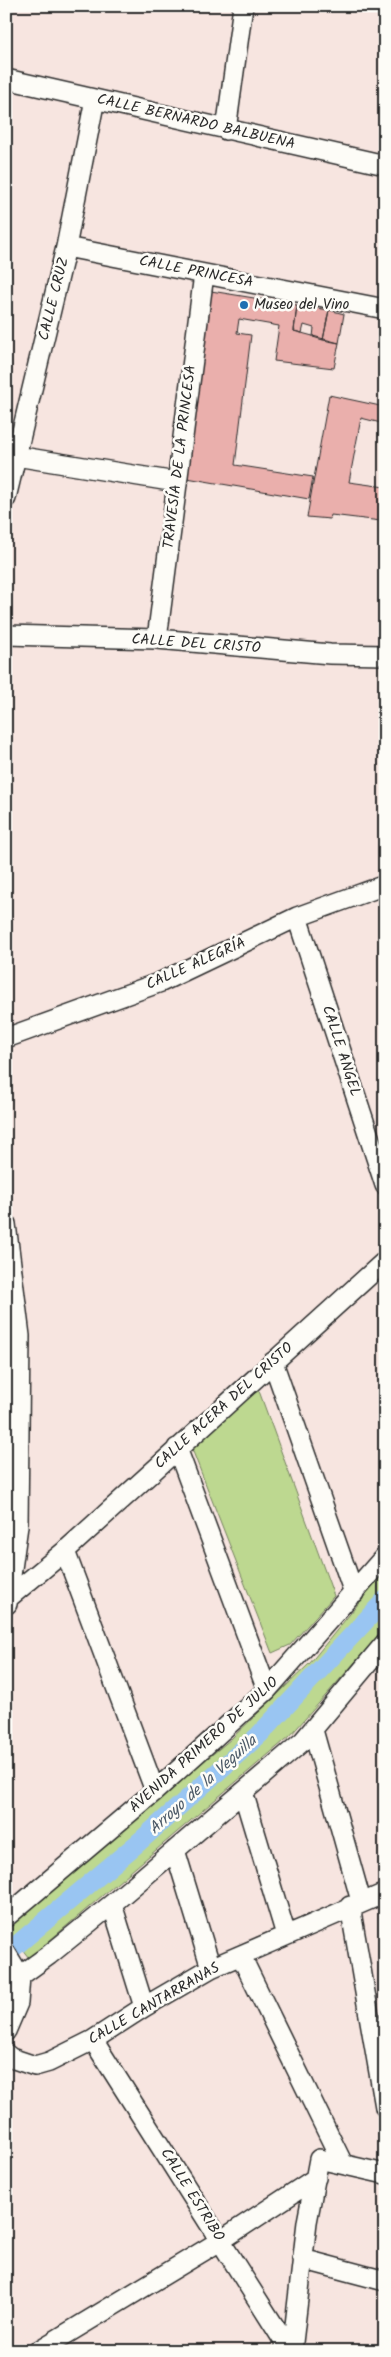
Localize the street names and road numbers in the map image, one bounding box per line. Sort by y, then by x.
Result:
street label: CALLE BERNARDO BALBUENA [95,88,297,156]
street label: CALLE PRINCESA [137,249,255,295]
street label: CALLE CRUZ [32,255,76,343]
street label: TRAVESÍA DE LA PRINCESA [157,364,203,550]
street label: CALLE DEL CRISTO [131,628,261,660]
street label: CALLE ALEGRÍA [142,931,250,997]
street label: CALLE ANGEL [315,1002,367,1100]
street label: CALLE ACERA DEL CRISTO [149,1337,299,1475]
street label: AVENIDA PRIMERO DE JULIO [124,1671,284,1819]
street label: CALLE CANTARRANAS [84,1956,224,2052]
street label: CALLE ESTRIBO [154,2144,230,2246]

